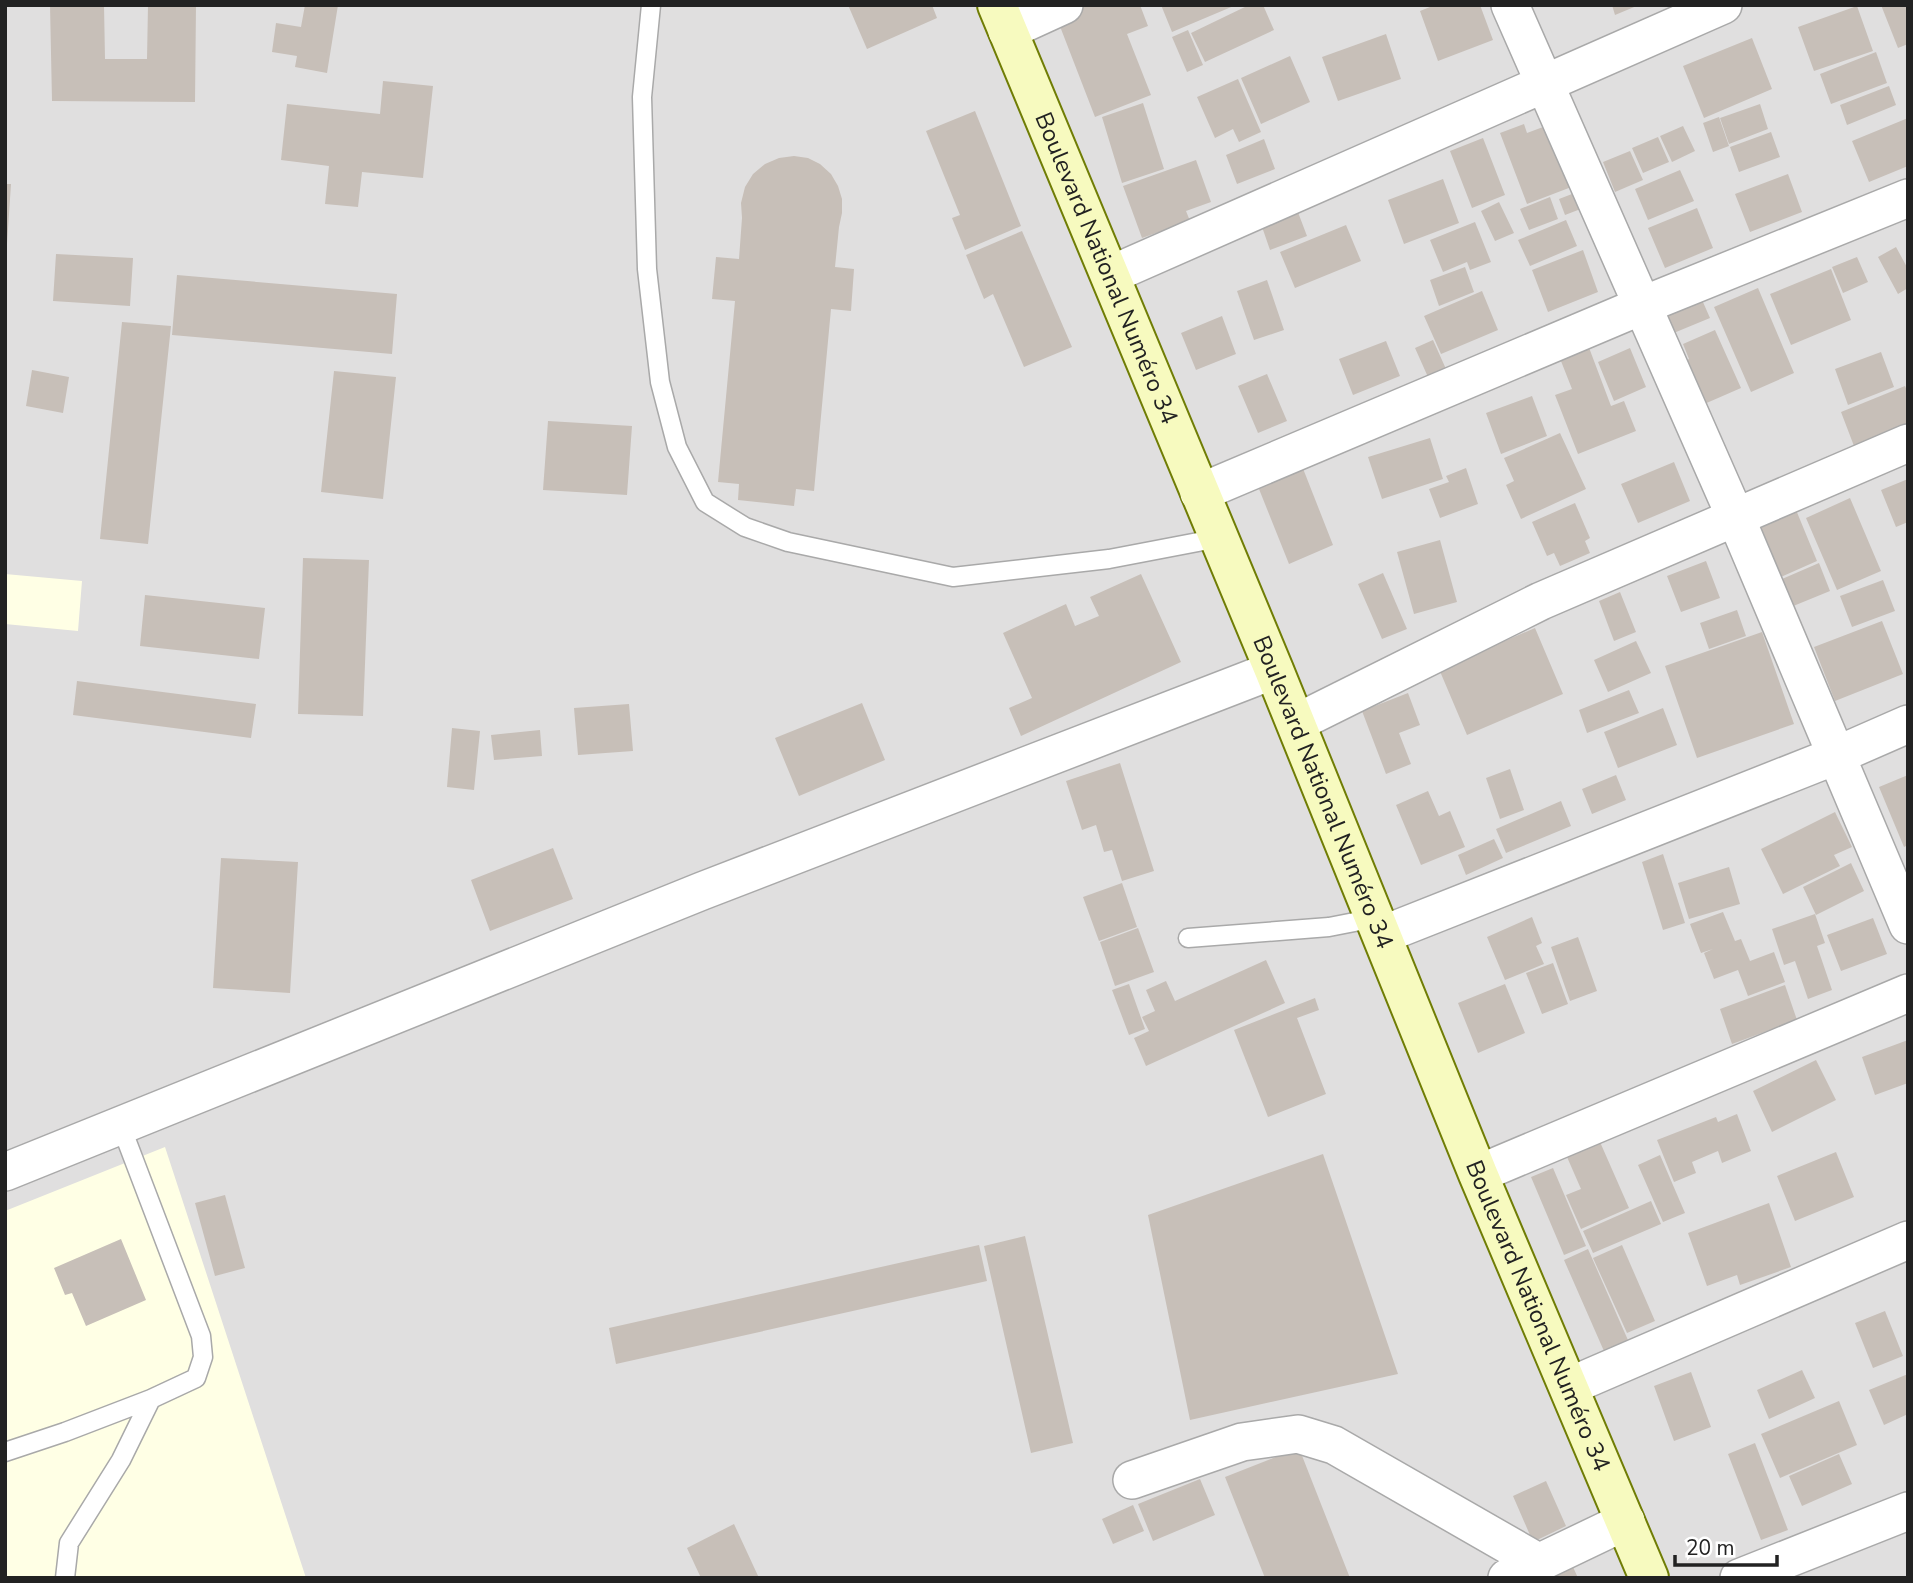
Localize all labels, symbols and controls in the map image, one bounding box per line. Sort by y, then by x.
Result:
street label: Boulevard National Numéro 34 [1027,107,1186,429]
street label: Boulevard National Numéro 34 [1245,631,1401,953]
street label: Boulevard National Numéro 34 [1458,1155,1618,1476]
scale bar [1675,1524,1776,1568]
text: 20 m [1686,1534,1735,1562]

